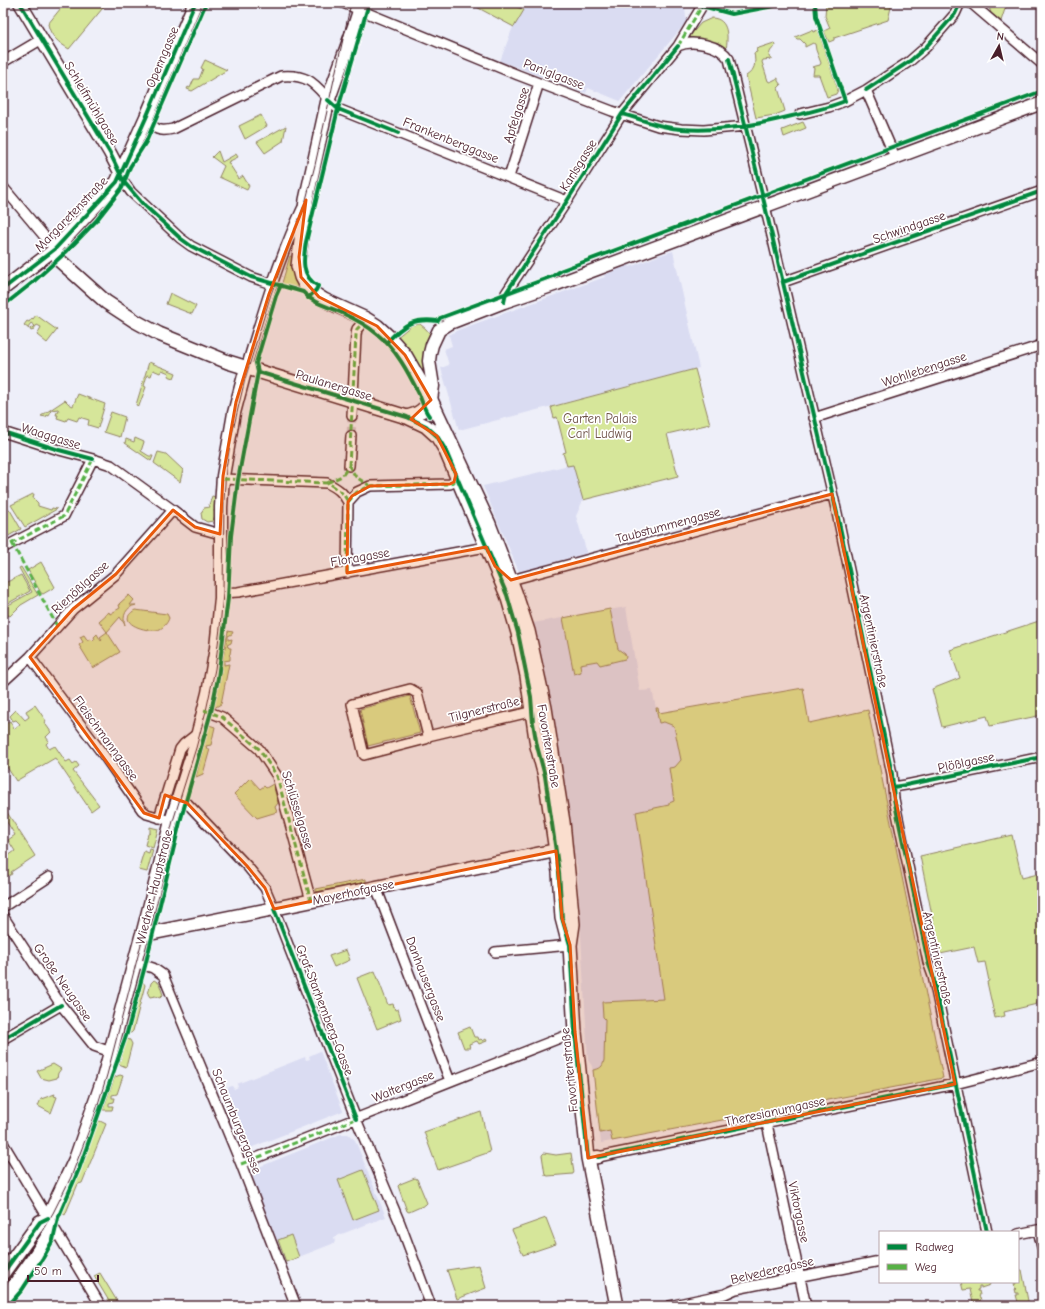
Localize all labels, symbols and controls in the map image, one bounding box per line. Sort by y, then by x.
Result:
street label: Operngasse [142,24,182,90]
north arrow [979,26,1019,66]
text: N [996,30,1005,44]
street label: Paniglgasse [521,55,587,93]
street label: Schleifmühlgasse [61,59,123,148]
street label: Apfelgasse [500,85,532,145]
street label: Frankenberggasse [401,114,502,166]
street label: Karlsgasse [556,136,600,194]
street label: Margaretenstraße [31,173,111,255]
street label: Schwindgasse [871,207,948,246]
street label: Wohllebengasse [880,348,969,390]
street label: Paulanergasse [294,366,374,404]
park label: Garten Palais Carl Ludwig [563,411,637,441]
street label: Waaggasse [19,420,83,452]
street label: Taubstummengasse [614,504,722,546]
street label: Floragasse [329,544,391,570]
street label: Rienößlgasse [48,557,112,617]
street label: Argentinierstraße [857,593,891,690]
street label: Fleischmanngasse [70,693,142,784]
street label: Tilgnerstraße [447,693,521,725]
street label: Favoritenstraße [534,703,564,790]
street label: Plößlgasse [936,749,996,775]
street label: Schlüsselgasse [279,769,317,851]
street label: Wiedner Hauptstraße [132,827,176,946]
street label: Mayerhofgasse [311,876,396,908]
street label: Argentinierstraße [920,910,956,1007]
street label: Danhausergasse [403,934,449,1024]
street label: Große Neugasse [31,940,96,1024]
street label: Graf-Starhemberg-Gasse [293,942,357,1078]
street label: Favoritenstraße [557,1027,581,1113]
street label: Schaumburgergasse [209,1066,265,1176]
street label: Waltergasse [370,1067,437,1105]
street label: Theresianumgasse [723,1093,827,1129]
street label: Viktorgasse [785,1180,813,1244]
legend [879,1231,1019,1283]
text: Radweg [915,1240,954,1254]
street label: Belvederegasse [729,1253,815,1287]
scale bar [28,1257,98,1283]
text: Weg [915,1260,937,1274]
text: 50 m [34,1264,62,1278]

